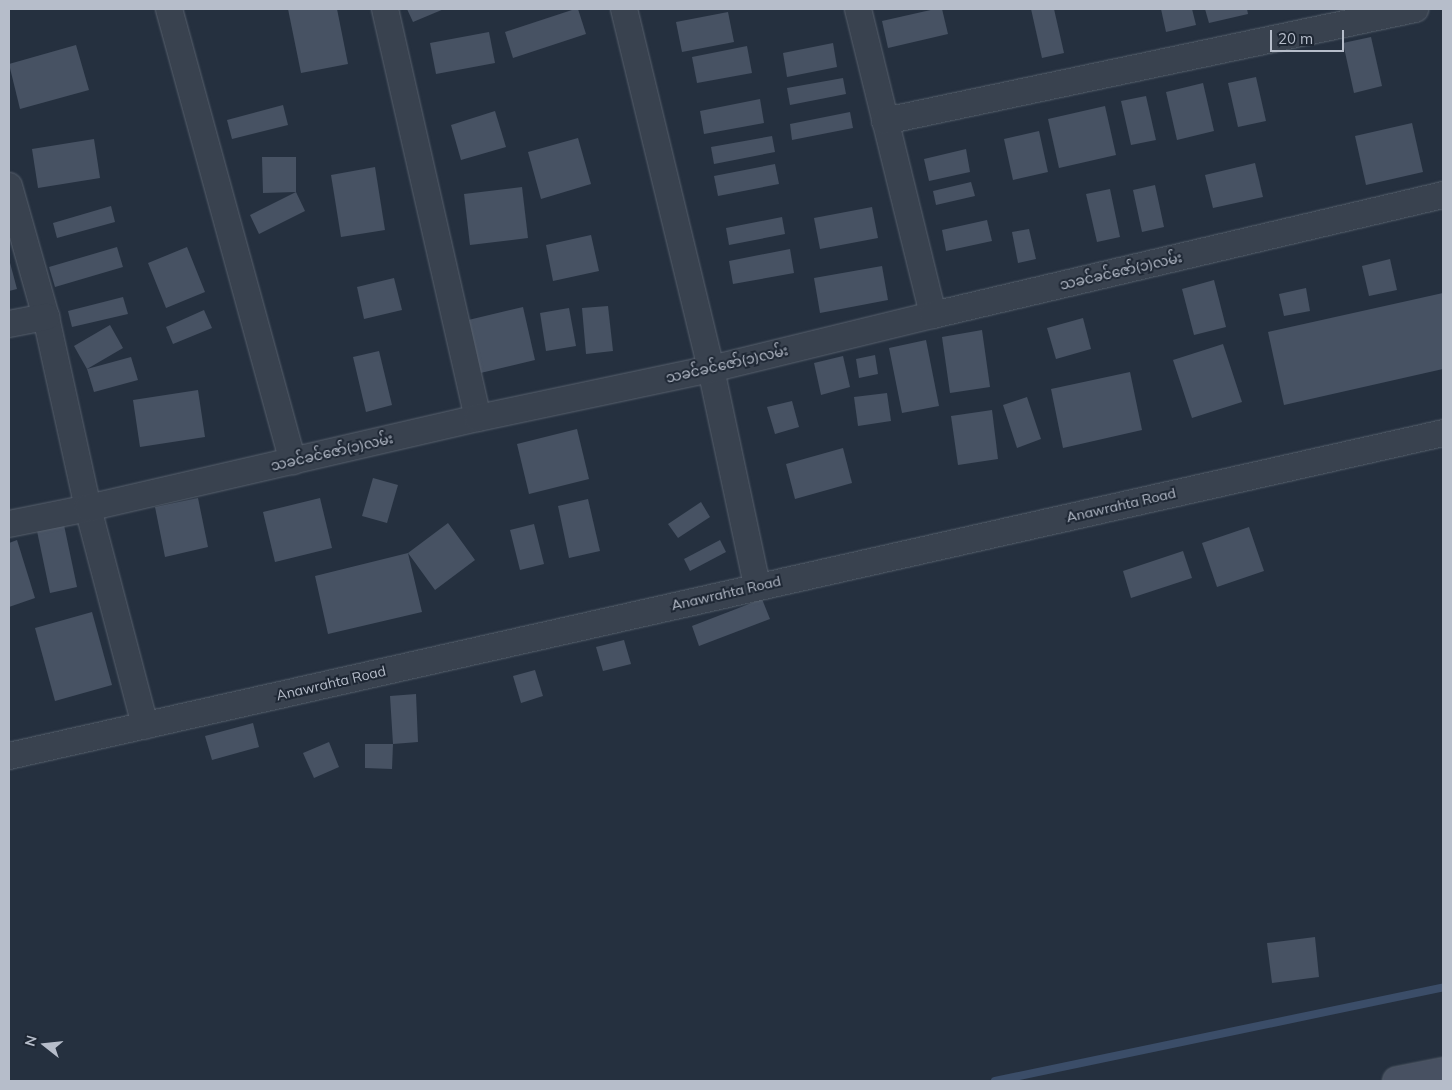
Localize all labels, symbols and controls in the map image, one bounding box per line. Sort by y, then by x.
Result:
scale bar [1272,20,1346,52]
text: 20 m [1278,29,1313,48]
street label: သခင်ခင်ဇော်(၁)လမ်း [1058,249,1184,293]
street label: သခင်ခင်ဇော်(၁)လမ်း [664,342,790,386]
street label: သခင်ခင်ဇော်(၁)လမ်း [269,430,395,474]
street label: Anawrahta Road [1065,484,1177,526]
street label: Anawrahta Road [670,572,782,614]
street label: Anawrahta Road [275,662,387,704]
north arrow [20,1020,70,1070]
text: N [20,1033,41,1048]

